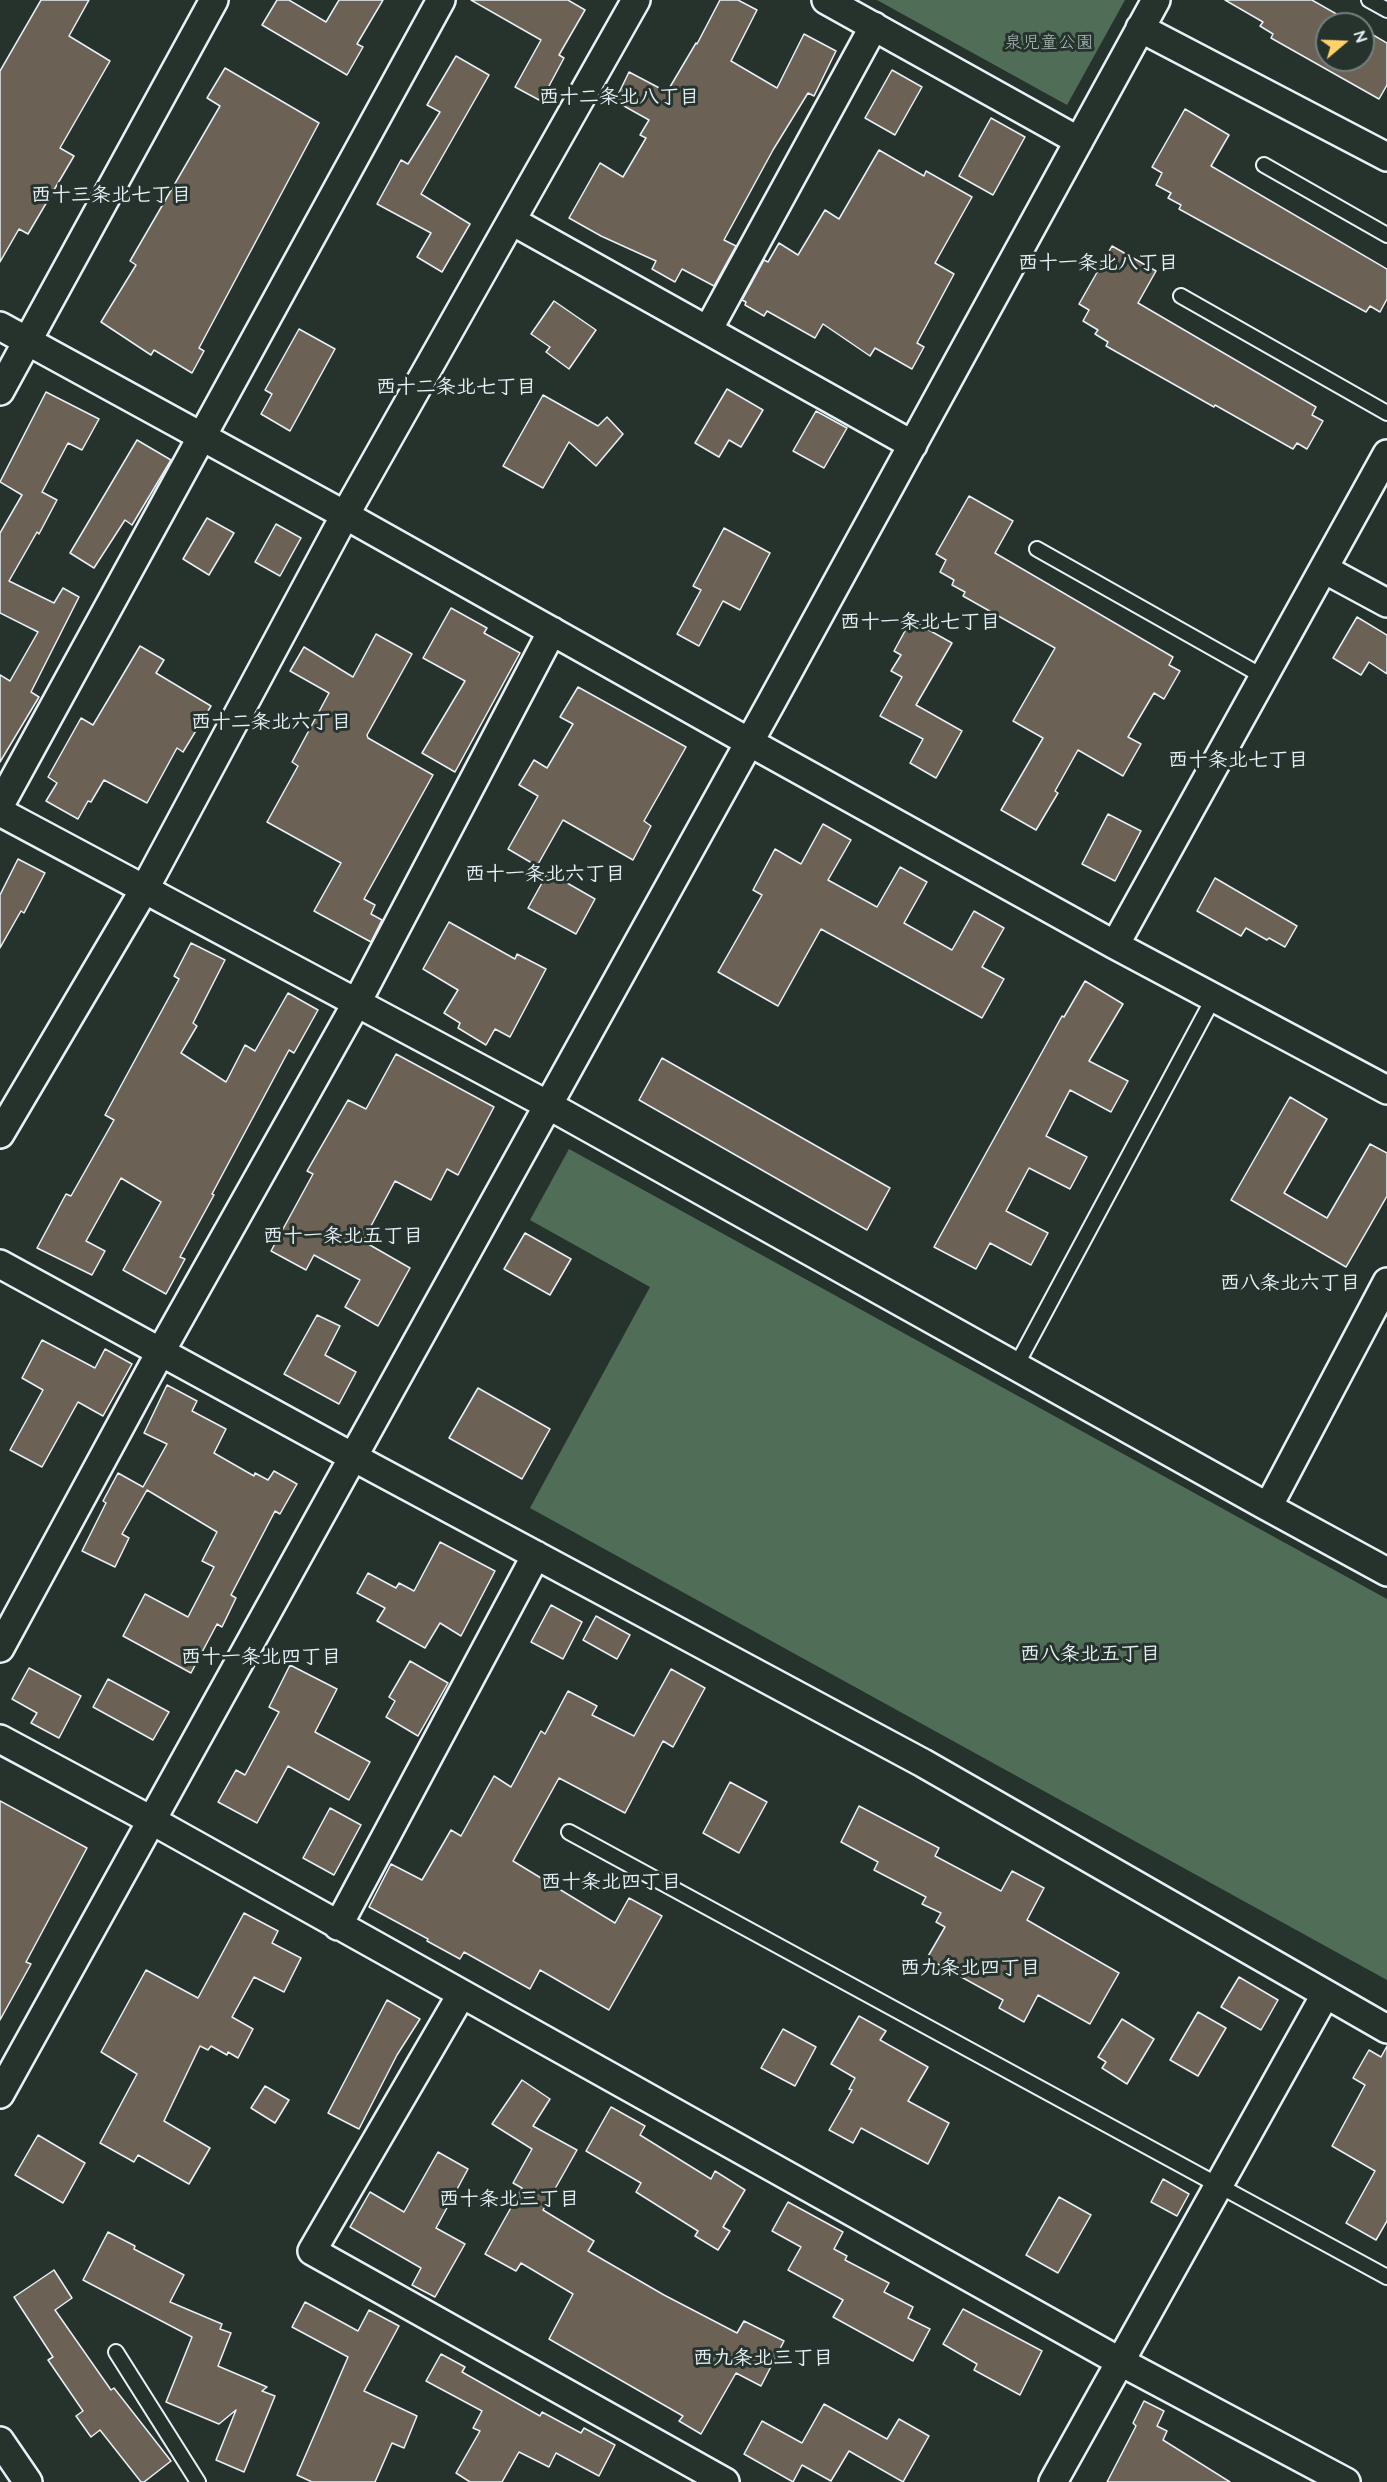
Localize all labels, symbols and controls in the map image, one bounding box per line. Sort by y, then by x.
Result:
north arrow [1315,12,1375,72]
text: N [1348,28,1372,45]
park label: 泉児童公園 [1004,33,1094,55]
district label: 西十二条北八丁目 [539,87,699,111]
district label: 西十三条北七丁目 [31,185,191,209]
district label: 西十一条北八丁目 [1018,253,1178,277]
district label: 西十二条北七丁目 [376,377,536,401]
district label: 西十一条北七丁目 [840,612,1000,636]
district label: 西十二条北六丁目 [191,712,351,736]
district label: 西十条北七丁目 [1168,750,1308,774]
district label: 西十一条北六丁目 [465,864,625,888]
district label: 西十一条北五丁目 [263,1226,423,1250]
district label: 西八条北六丁目 [1220,1273,1360,1297]
district label: 西八条北五丁目 [1020,1644,1160,1668]
district label: 西十一条北四丁目 [181,1647,341,1671]
district label: 西十条北四丁目 [541,1872,681,1896]
district label: 西九条北四丁目 [900,1958,1040,1982]
district label: 西十条北三丁目 [439,2189,579,2213]
district label: 西九条北三丁目 [693,2348,833,2372]

